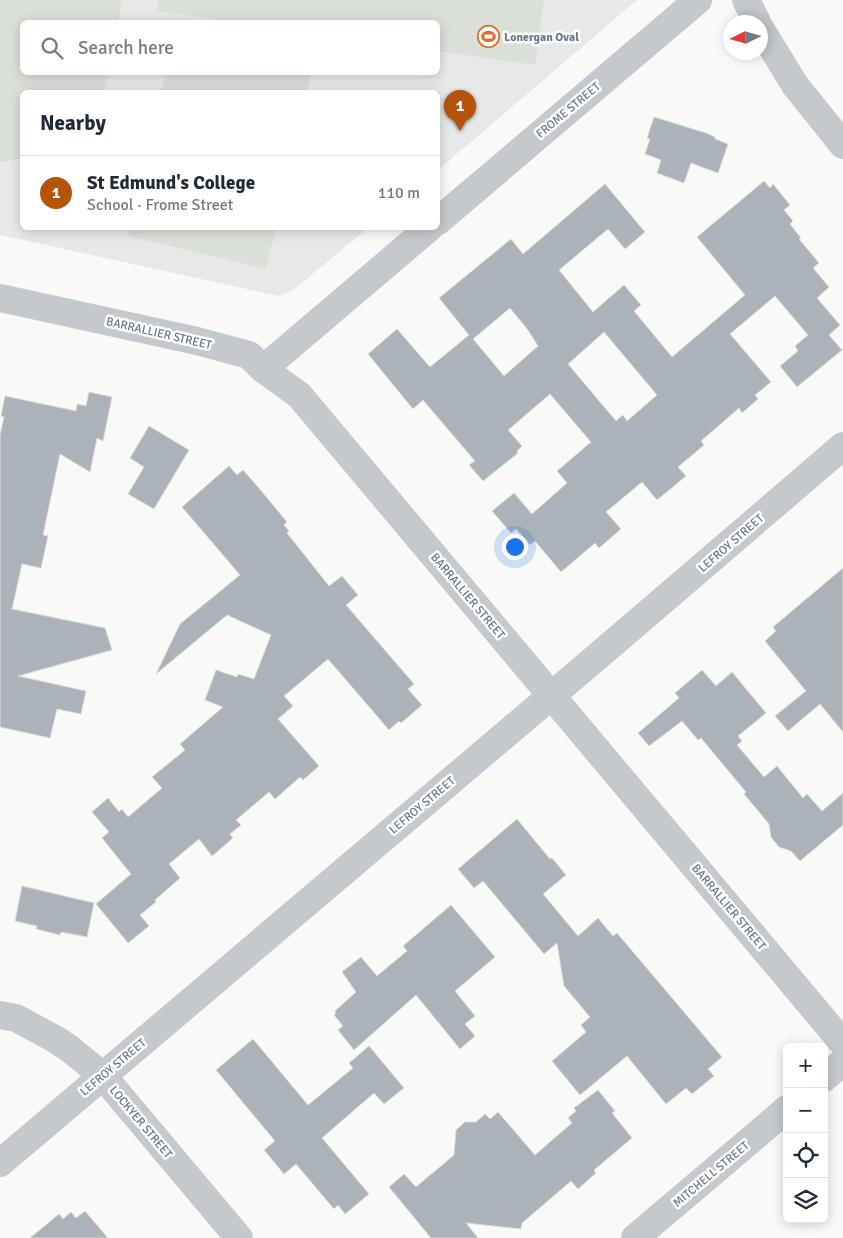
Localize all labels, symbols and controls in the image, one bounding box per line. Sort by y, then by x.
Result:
north arrow [723,15,768,60]
search box [20,20,440,75]
sports icon: Lonergan Oval [476,25,500,49]
place label: Lonergan Oval [504,30,579,45]
icon: search [38,34,66,62]
text: Search here [78,36,174,60]
street label: FROME STREET [533,79,604,142]
pin: 1 [444,90,476,131]
text: Nearby [40,110,106,136]
text: St Edmund's College [87,171,255,195]
text: 1 [52,183,60,203]
text: 110 m [378,183,420,203]
text: School · Frome Street [87,195,233,215]
street label: BARRALLIER STREET [105,314,213,353]
street label: LEFROY STREET [696,511,767,576]
your location [502,534,528,560]
street label: BARRALLIER STREET [427,550,508,642]
street label: LEFROY STREET [386,773,458,837]
street label: BARRALLIER STREET [688,861,769,953]
street label: LEFROY STREET [77,1035,149,1099]
map controls [783,1043,828,1223]
button: + [783,1043,828,1088]
street label: LOCKYER STREET [106,1083,175,1162]
button: − [783,1088,828,1133]
button: locate [783,1133,828,1178]
street label: MITCHELL STREET [670,1138,753,1211]
button: layers [783,1178,828,1223]

